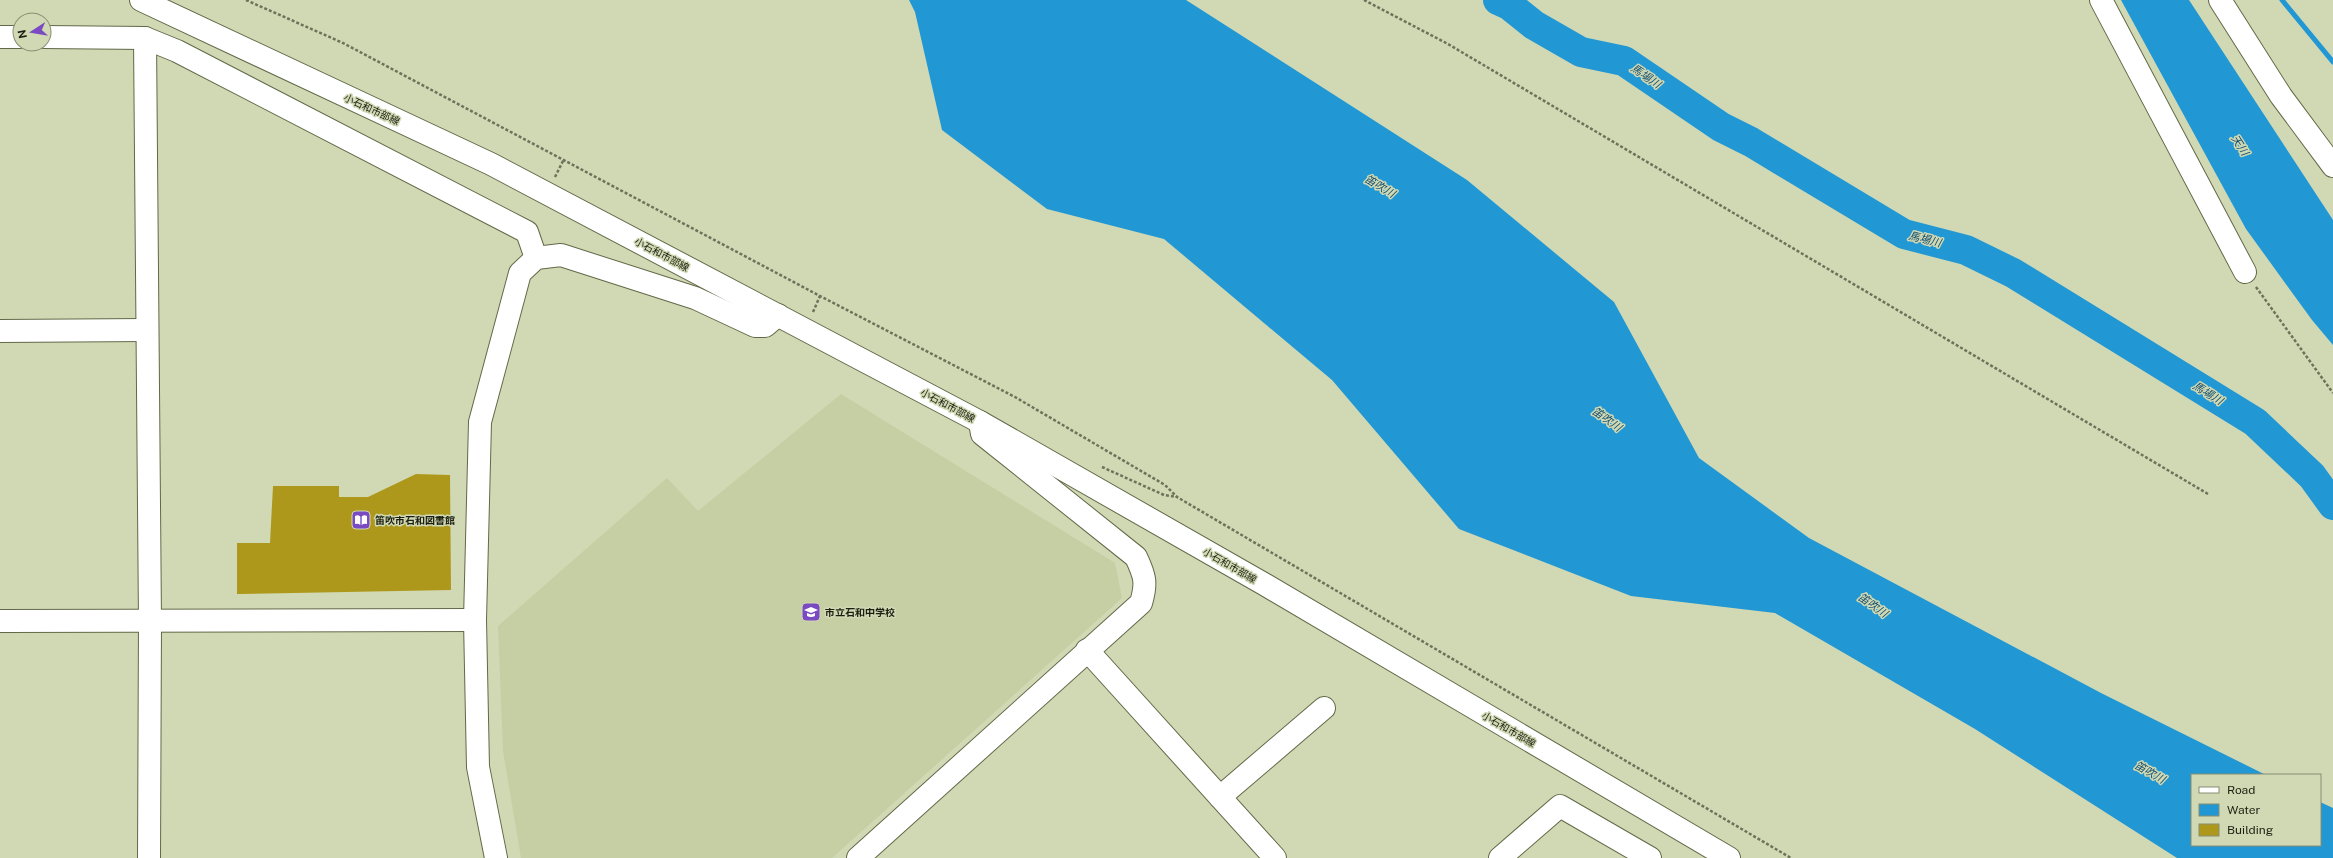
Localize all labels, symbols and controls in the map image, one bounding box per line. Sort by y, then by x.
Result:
north arrow [12,12,52,52]
text: N [15,29,29,40]
water label: 馬場川 [1629,62,1664,91]
street label: 小石和市部線 [342,91,402,127]
water label: 天川 [2229,133,2252,158]
water label: 笛吹川 [1363,172,1398,200]
water label: 馬場川 [1908,229,1943,249]
street label: 小石和市部線 [633,235,691,273]
water label: 馬場川 [2191,379,2226,407]
street label: 小石和市部線 [919,386,977,424]
water label: 笛吹川 [1590,405,1625,434]
library icon: 笛吹市石和図書館 [350,509,372,531]
place label: 笛吹市石和図書館 [375,514,455,526]
street label: 小石和市部線 [1201,545,1259,585]
water label: 笛吹川 [1856,591,1891,620]
school or university icon: 市立石和中学校 [800,601,822,623]
place label: 市立石和中学校 [825,606,895,618]
street label: 小石和市部線 [1480,709,1538,749]
water label: 笛吹川 [2133,759,2168,786]
legend [2191,774,2321,846]
text: Road [2227,783,2255,797]
text: Water [2227,803,2261,817]
text: Building [2227,823,2273,837]

